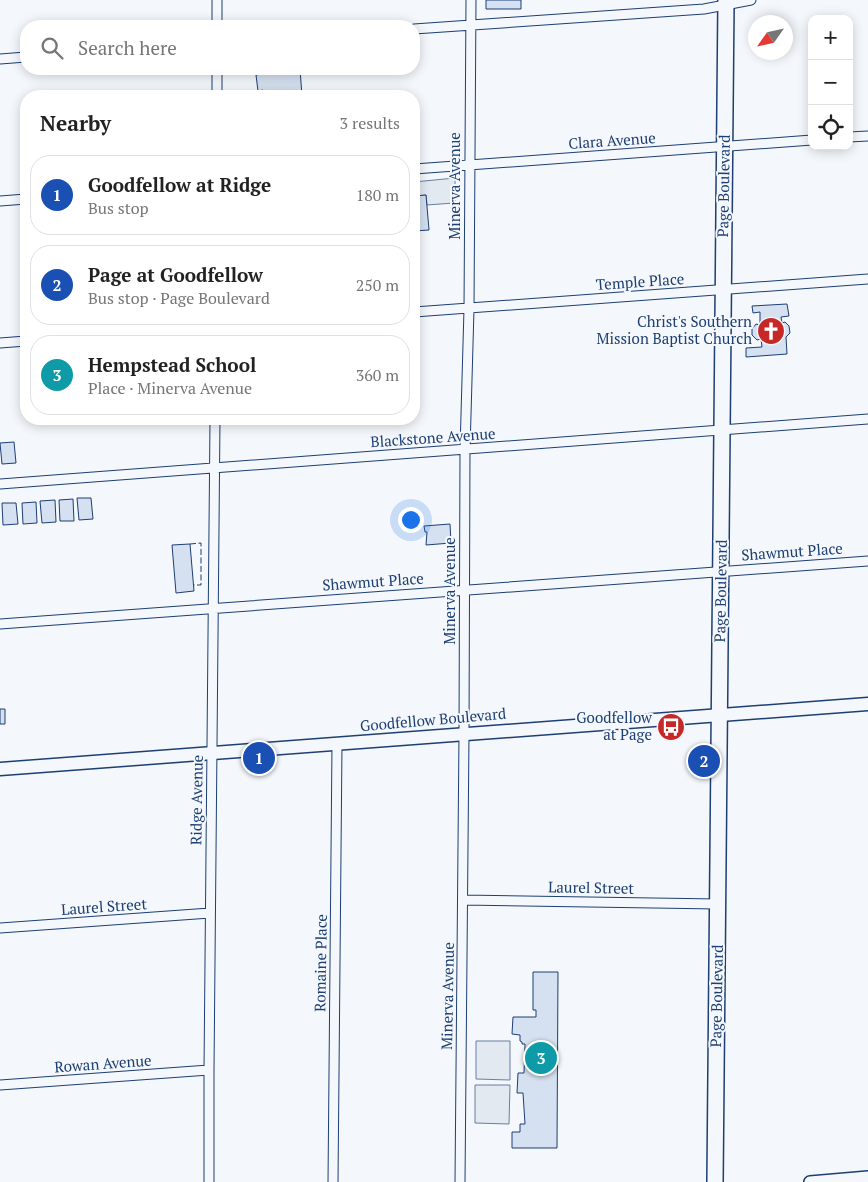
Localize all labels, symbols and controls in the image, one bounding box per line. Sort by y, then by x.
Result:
north arrow [748,15,793,60]
map controls [808,15,853,150]
button: + [808,15,853,60]
search box [20,20,420,75]
icon: search [38,34,66,62]
text: Search here [78,35,177,60]
button: − [808,60,853,105]
button: locate [808,105,853,150]
text: Nearby [40,109,111,137]
text: 3 results [340,112,400,134]
street label: Clara Avenue [568,127,656,153]
street label: Minerva Avenue [444,132,464,240]
street label: Page Boulevard [712,134,734,238]
text: Goodfellow at Ridge [88,172,271,197]
text: 1 [52,184,62,206]
text: 180 m [356,184,399,206]
text: Bus stop [88,197,149,219]
text: Page at Goodfellow [88,262,263,287]
street label: Temple Place [595,268,685,294]
text: 2 [52,274,62,296]
text: 250 m [356,274,399,296]
text: Bus stop · Page Boulevard [88,287,270,309]
place label: Christ's Southern Mission Baptist Church [597,311,752,348]
church icon: Christ's Southern Mission Baptist Church [756,316,786,346]
text: Hempstead School [88,352,256,377]
text: 3 [52,364,62,386]
text: 360 m [356,364,399,386]
text: Place · Minerva Avenue [88,377,252,399]
street label: Blackstone Avenue [370,423,496,451]
your location [398,507,424,533]
street label: Minerva Avenue [439,537,459,645]
street label: Shawmut Place [741,537,843,565]
street label: Page Boulevard [709,539,731,643]
street label: Shawmut Place [322,567,424,595]
street label: Goodfellow Boulevard [359,703,507,735]
place label: Goodfellow at Page [576,707,653,744]
bus stop icon: Goodfellow at Page [656,712,686,742]
pin: 1 [243,739,275,777]
pin: 2 [688,742,720,780]
street label: Ridge Avenue [185,755,207,845]
street label: Laurel Street [548,876,635,898]
street label: Laurel Street [60,893,148,919]
street label: Romaine Place [309,914,331,1012]
street label: Minerva Avenue [436,942,458,1050]
street label: Page Boulevard [705,944,727,1048]
pin: 3 [525,1039,557,1077]
street label: Rowan Avenue [54,1050,152,1076]

